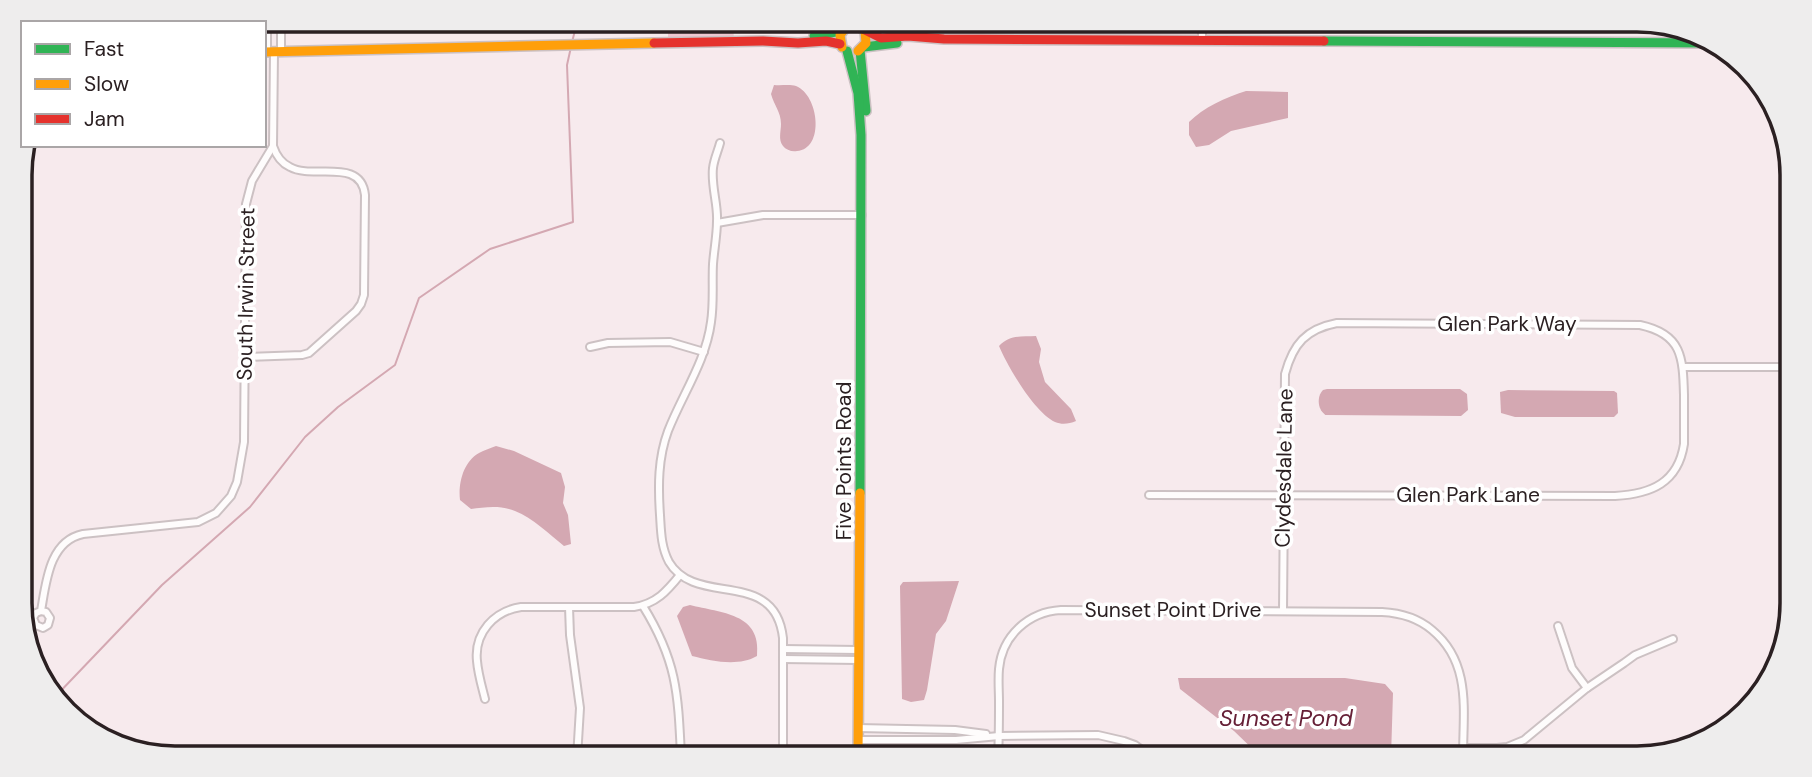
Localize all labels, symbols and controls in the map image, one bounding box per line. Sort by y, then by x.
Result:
legend [21,21,266,147]
text: Fast [84,35,124,63]
text: Slow [84,70,129,98]
text: Jam [84,105,125,133]
street label: South Irwin Street [230,207,262,381]
street label: Glen Park Way [1437,310,1577,338]
street label: Five Points Road [830,382,858,540]
street label: Clydesdale Lane [1269,388,1299,548]
street label: Glen Park Lane [1396,481,1540,509]
street label: Sunset Point Drive [1085,596,1261,624]
water label: Sunset Pond [1219,703,1354,733]

